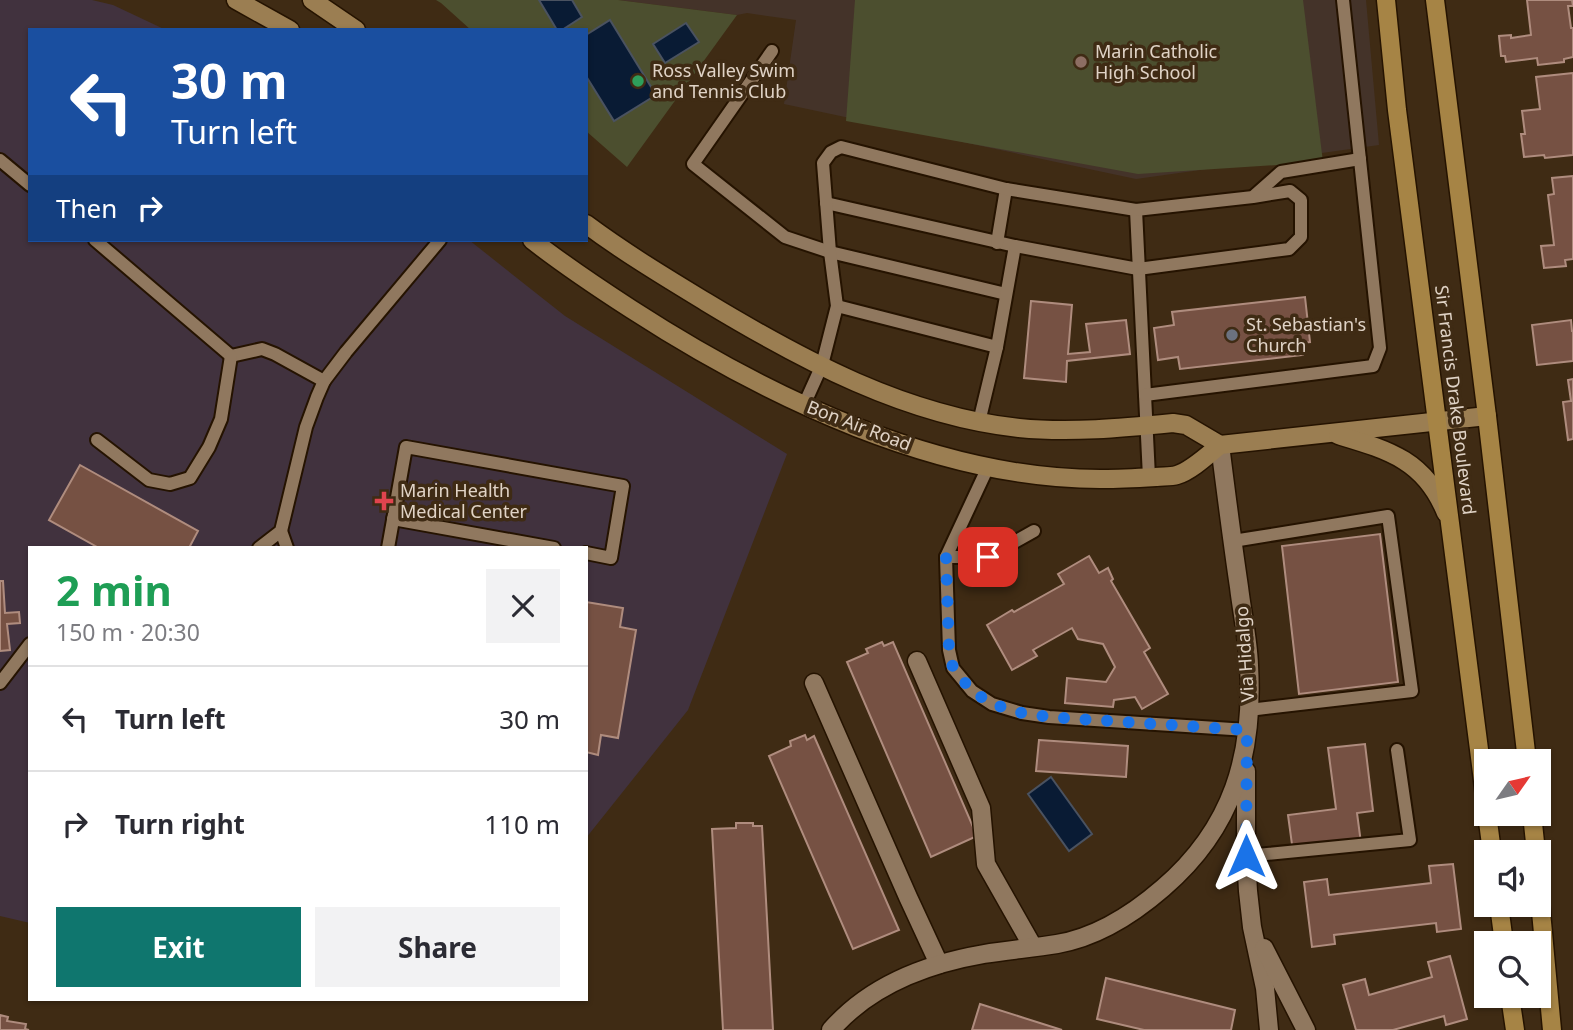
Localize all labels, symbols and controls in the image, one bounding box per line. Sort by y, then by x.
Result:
place label: Marin Catholic High School [1095,39,1218,84]
text: 30 m [171,47,288,113]
marker: Marin Catholic High School [1073,54,1089,70]
icon: left [56,56,147,147]
place label: Ross Valley Swim and Tennis Club [652,58,795,103]
marker: Ross Valley Swim and Tennis Club [630,73,646,89]
text: Turn left [171,110,297,153]
icon: right [131,189,169,227]
text: Then [56,190,117,226]
street label: Sir Francis Drake Boulevard [1430,284,1482,516]
place label: St. Sebastian's Church [1246,312,1366,357]
marker: St. Sebastian's Church [1224,327,1240,343]
street label: Bon Air Road [804,394,915,456]
place label: Marin Health Medical Center [400,478,528,523]
marker: Marin Health Medical Center [374,491,394,511]
pin [958,527,1018,587]
icon: arrive [969,538,1007,576]
text: 2 min [56,561,172,618]
button: close [486,569,560,643]
street label: Via Hidalgo [1229,605,1259,703]
text: 150 m · 20:30 [56,616,200,648]
icon: left [56,700,94,738]
text: Turn left [115,701,226,737]
text: 30 m [499,701,560,737]
north arrow [1474,749,1550,826]
map controls [1474,749,1551,1008]
icon: right [56,805,94,843]
text: Turn right [115,806,245,842]
text: 110 m [484,806,560,842]
position arrow [1209,819,1283,893]
button: sound [1474,840,1551,917]
button: Exit [56,907,301,987]
button: Share [315,907,560,987]
button: search [1474,931,1551,1008]

